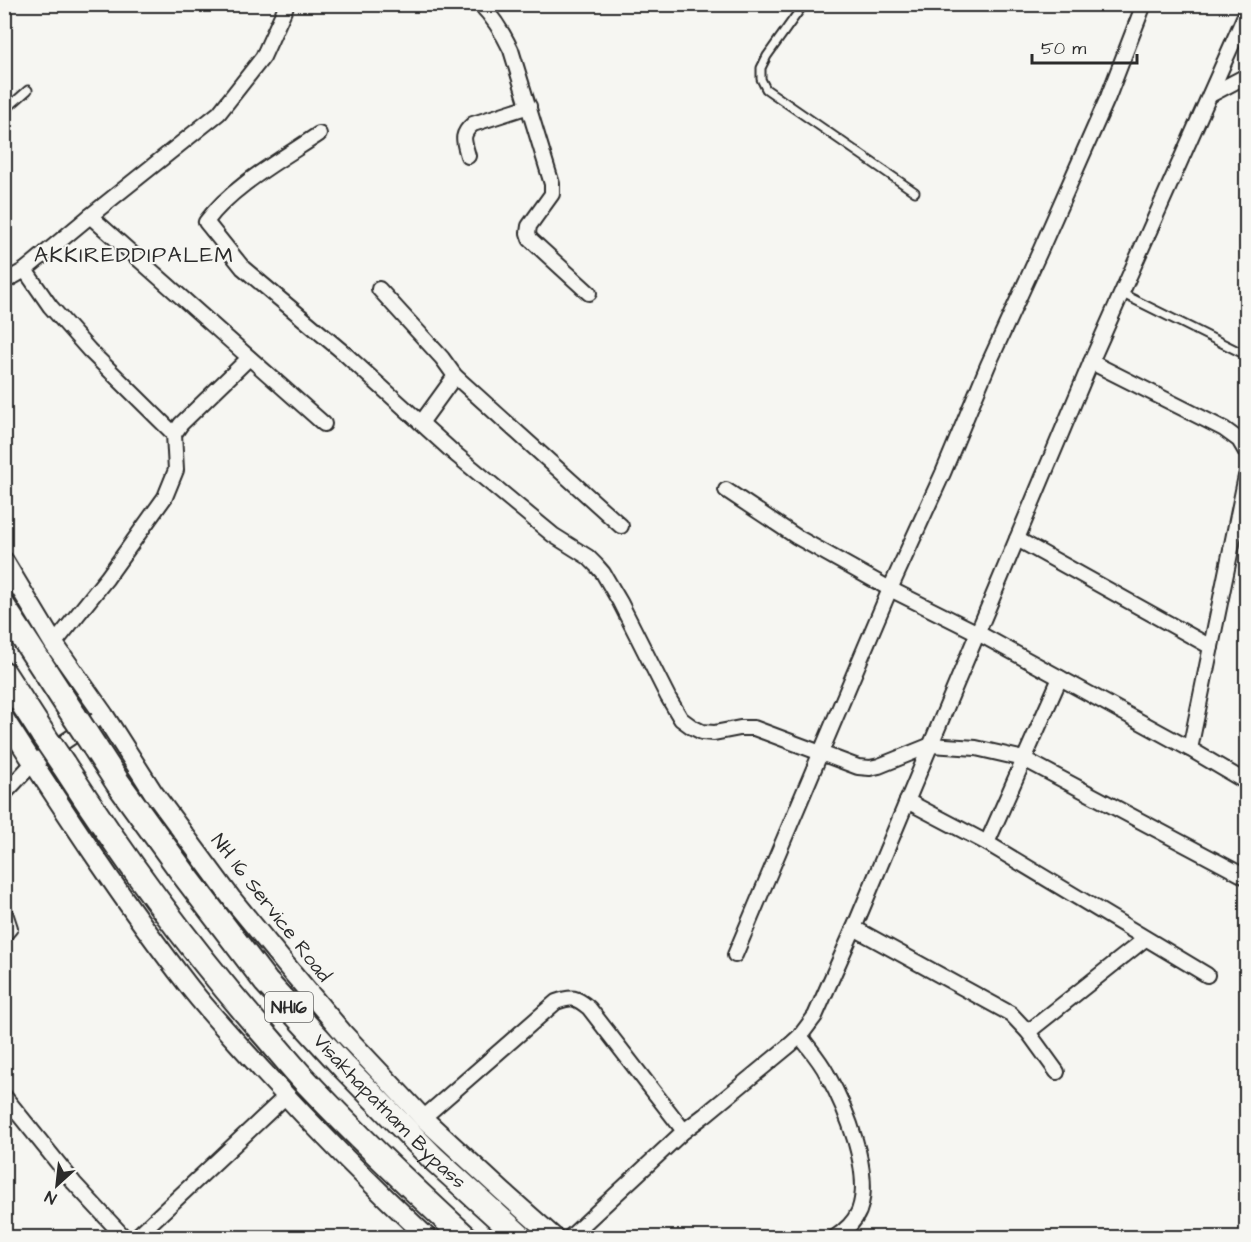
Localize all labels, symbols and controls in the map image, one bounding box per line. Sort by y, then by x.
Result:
scale bar [1032,27,1137,65]
text: 50 m [1041,36,1086,61]
district label: AKKIREDDIPALEM [34,240,234,271]
street label: NH 16 Service Road [204,828,338,988]
road number: NH16 [265,992,313,1022]
street label: Visakhapatnam Bypass [306,1028,472,1195]
north arrow [27,1155,87,1215]
text: N [41,1185,60,1210]

